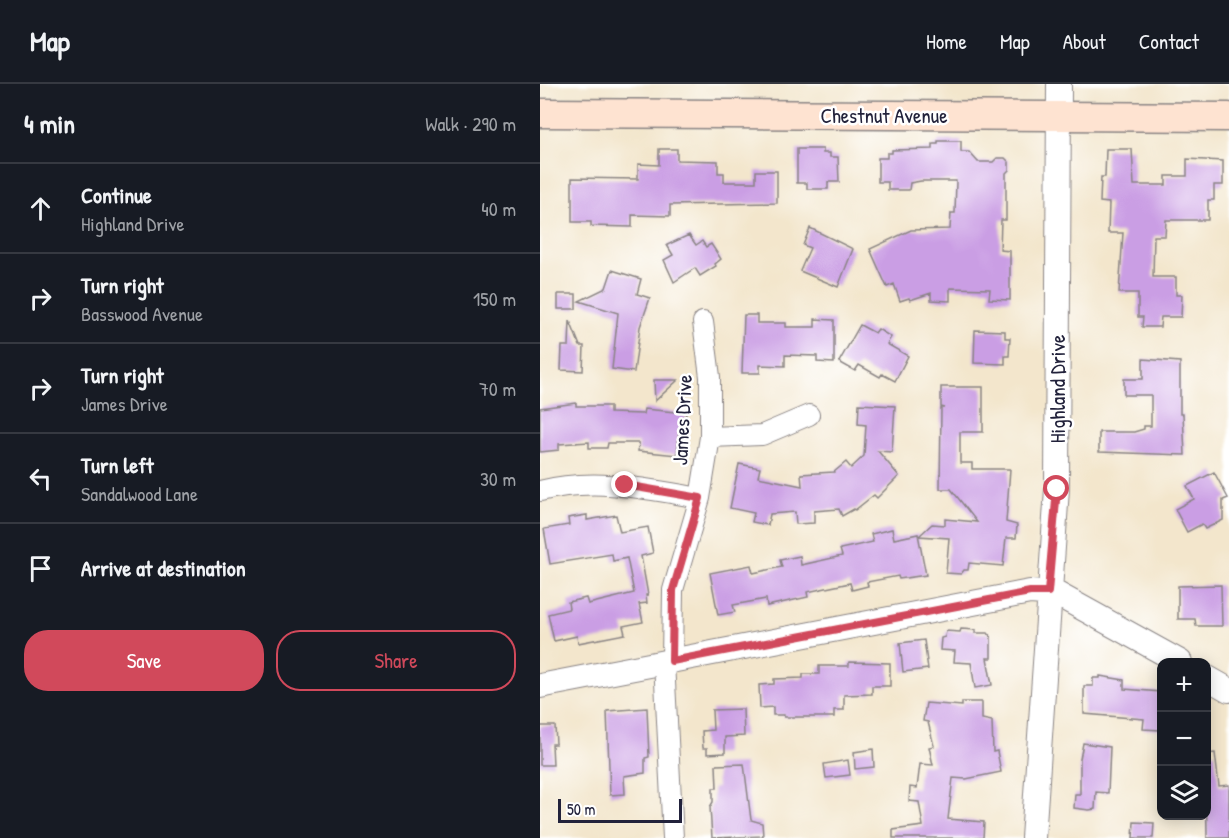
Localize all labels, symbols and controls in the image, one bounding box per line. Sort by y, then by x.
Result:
text: Map [30,22,70,60]
text: Home [926,27,967,56]
text: Map [1000,27,1030,56]
text: About [1063,27,1106,56]
text: Contact [1139,27,1199,56]
street label: Chestnut Avenue [820,101,948,130]
text: 4 min [24,106,75,141]
text: Walk · 290 m [425,110,516,137]
text: Continue [81,180,152,210]
icon: ahead [24,192,57,225]
text: 40 m [481,195,516,222]
text: Highland Drive [81,210,184,237]
text: Turn right [81,270,164,300]
icon: right [24,282,57,315]
text: 150 m [473,285,516,312]
text: Basswood Avenue [81,300,203,327]
street label: Highland Drive [1043,335,1072,443]
text: Turn right [81,360,164,390]
icon: right [24,372,57,405]
street label: James Drive [665,374,699,466]
text: 70 m [479,375,516,402]
text: James Drive [81,390,168,417]
text: Turn left [81,450,154,480]
icon: left [24,462,57,495]
text: 30 m [480,465,516,492]
route end [611,471,637,497]
route start [1043,475,1069,501]
text: Sandalwood Lane [81,480,198,507]
icon: arrive [24,552,57,585]
text: Arrive at destination [81,553,246,583]
button: Save [24,630,264,691]
button: Share [276,630,516,691]
map controls [1157,658,1211,820]
button: + [1157,658,1211,712]
button: − [1157,712,1211,766]
button: layers [1157,766,1211,820]
scale bar [558,796,682,824]
text: 50 m [567,798,596,820]

